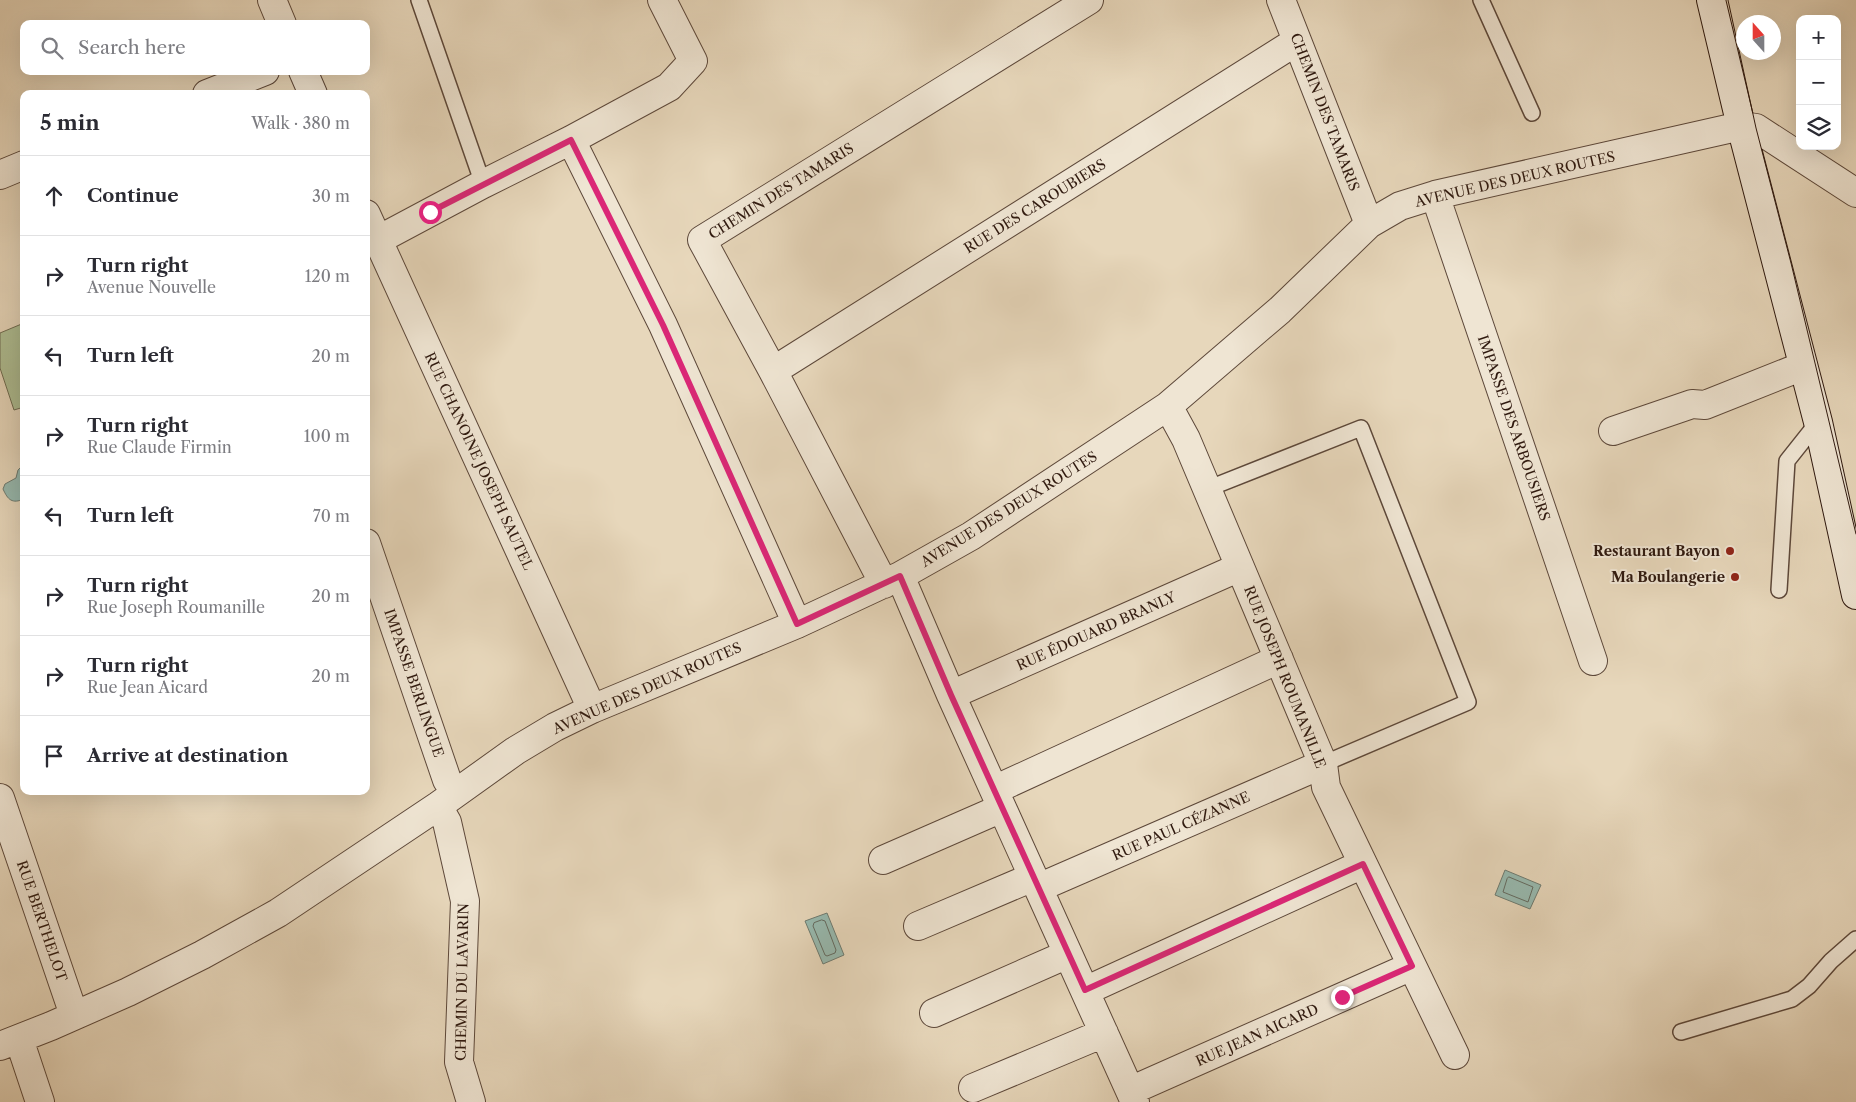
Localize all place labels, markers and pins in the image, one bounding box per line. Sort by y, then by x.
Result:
place label: Restaurant Bayon [1593,542,1720,560]
marker: Restaurant Bayon [1724,545,1736,557]
place label: Ma Boulangerie [1611,568,1725,586]
marker: Ma Boulangerie [1729,571,1741,583]

